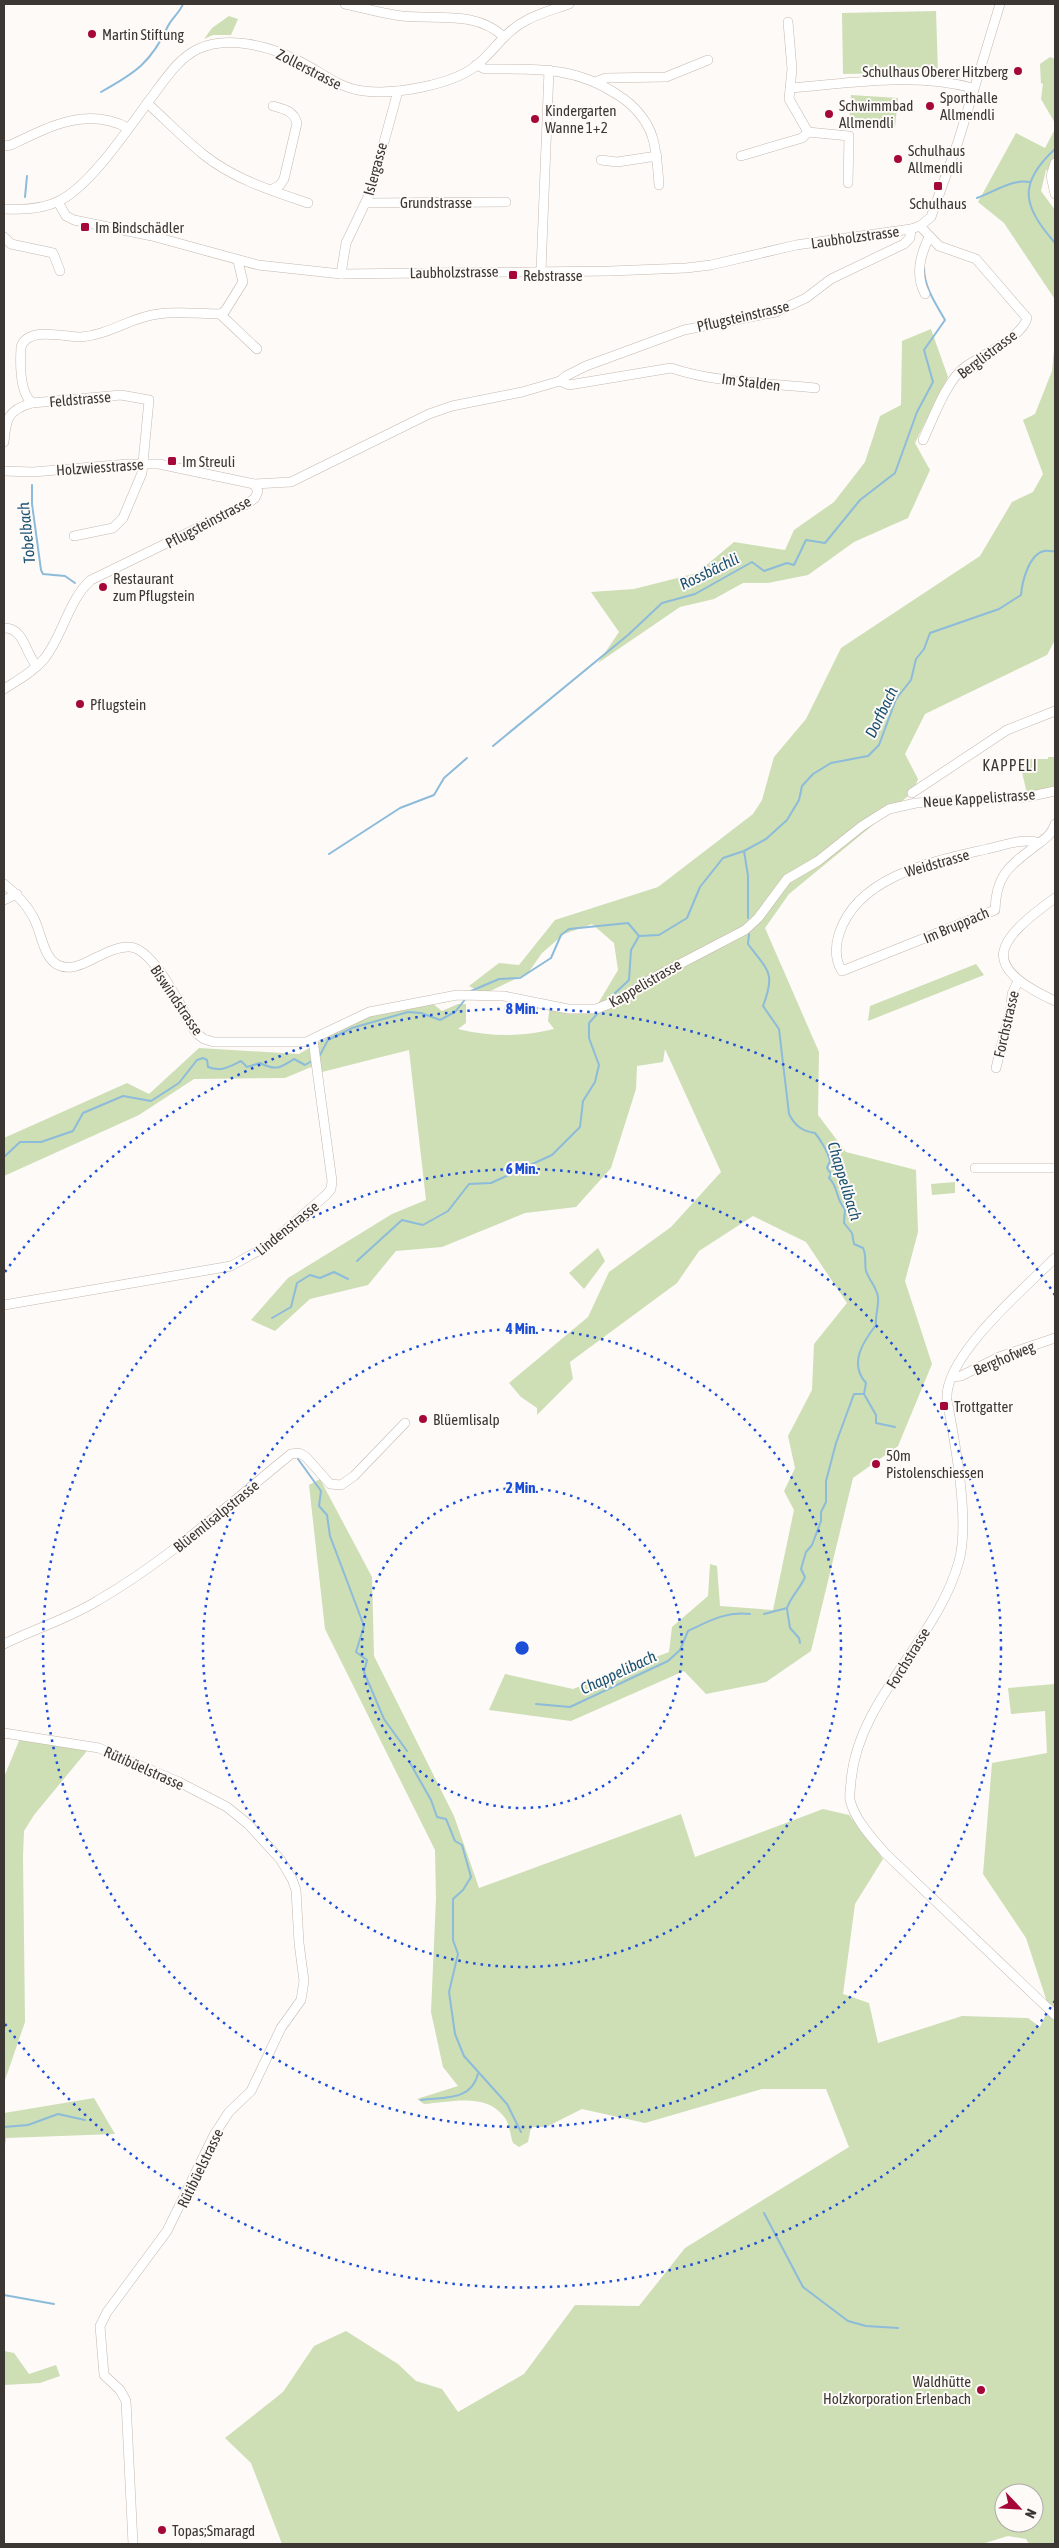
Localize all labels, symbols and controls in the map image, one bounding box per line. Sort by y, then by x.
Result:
place label: Martin Stiftung [102,26,184,43]
marker: Martin Stiftung [86,28,98,40]
street label: Zollerstrasse [274,45,345,93]
place label: Schulhaus Oberer Hitzberg [862,63,1009,80]
marker: Schulhaus Oberer Hitzberg [1012,65,1024,77]
place label: Sporthalle Allmendli [940,89,998,123]
place label: Schwimmbad Allmendli [839,97,913,131]
marker: Sporthalle Allmendli [924,100,936,112]
place label: Kindergarten Wanne 1+2 [545,102,617,136]
marker: Schwimmbad Allmendli [823,108,835,120]
marker: Kindergarten Wanne 1+2 [529,113,541,125]
street label: Islergasse [360,140,390,197]
place label: Schulhaus Allmendli [908,142,965,176]
marker: Schulhaus Allmendli [892,153,904,165]
marker: Schulhaus [932,180,944,192]
street label: Grundstrasse [400,194,472,211]
place label: Schulhaus [909,195,967,212]
place label: Im Bindschädler [95,219,184,236]
marker: Im Bindschädler [79,221,91,233]
street label: Laubholzstrasse [810,222,900,252]
street label: Laubholzstrasse [409,263,499,281]
place label: Rebstrasse [523,267,583,284]
marker: Rebstrasse [507,269,519,281]
street label: Pflugsteinstrasse [695,297,791,335]
street label: Berglistrasse [954,326,1020,382]
street label: Im Stalden [721,370,781,394]
street label: Feldstrasse [49,388,112,410]
place label: Im Streuli [182,453,235,470]
street label: Holzwiesstrasse [56,455,145,479]
marker: Im Streuli [166,455,178,467]
street label: Pflugsteinstrasse [162,492,254,552]
water label: Tobelbach [14,501,38,564]
water label: Rossbächli [677,549,742,593]
place label: Restaurant zum Pflugstein [113,570,195,604]
marker: Restaurant zum Pflugstein [97,581,109,593]
water label: Dorfbach [861,684,901,740]
place label: Pflugstein [90,696,146,713]
marker: Pflugstein [74,698,86,710]
district label: KAPPELI [982,756,1038,774]
street label: Neue Kappelistrasse [922,786,1036,810]
street label: Weidstrasse [903,846,971,880]
street label: Im Bruppach [921,904,991,946]
street label: Kappelistrasse [606,955,684,1011]
street label: Biswindstrasse [147,962,207,1038]
street label: Forchstrasse [990,989,1022,1059]
text: 8 Min. [506,1000,539,1017]
water label: Chappelibach [824,1139,866,1223]
text: 6 Min. [506,1160,539,1177]
street label: Lindenstrasse [252,1197,322,1258]
text: 4 Min. [505,1320,539,1337]
street label: Berghofweg [971,1337,1038,1379]
place label: Trottgatter [954,1398,1013,1415]
marker: Trottgatter [938,1400,950,1412]
place label: Blüemlisalp [433,1411,500,1428]
marker: Blüemlisalp [417,1413,429,1425]
place label: 50m Pistolenschiessen [886,1447,984,1481]
marker: 50m Pistolenschiessen [870,1458,882,1470]
street label: Blüemlisalpstrasse [170,1476,262,1556]
text: 2 Min. [506,1479,539,1496]
street label: Forchstrasse [883,1624,933,1691]
centre of rings [513,1639,531,1657]
water label: Chappelibach [577,1647,659,1698]
street label: Rütibüelstrasse [101,1743,187,1793]
street label: Rütibüelstrasse [174,2126,227,2210]
place label: Waldhütte Holzkorporation Erlenbach [823,2373,971,2407]
marker: Waldhütte Holzkorporation Erlenbach [975,2384,987,2396]
north arrow [994,2483,1044,2533]
text: N [1022,2506,1040,2521]
place label: Topas;Smaragd [172,2522,255,2539]
marker: Topas;Smaragd [156,2524,168,2536]

